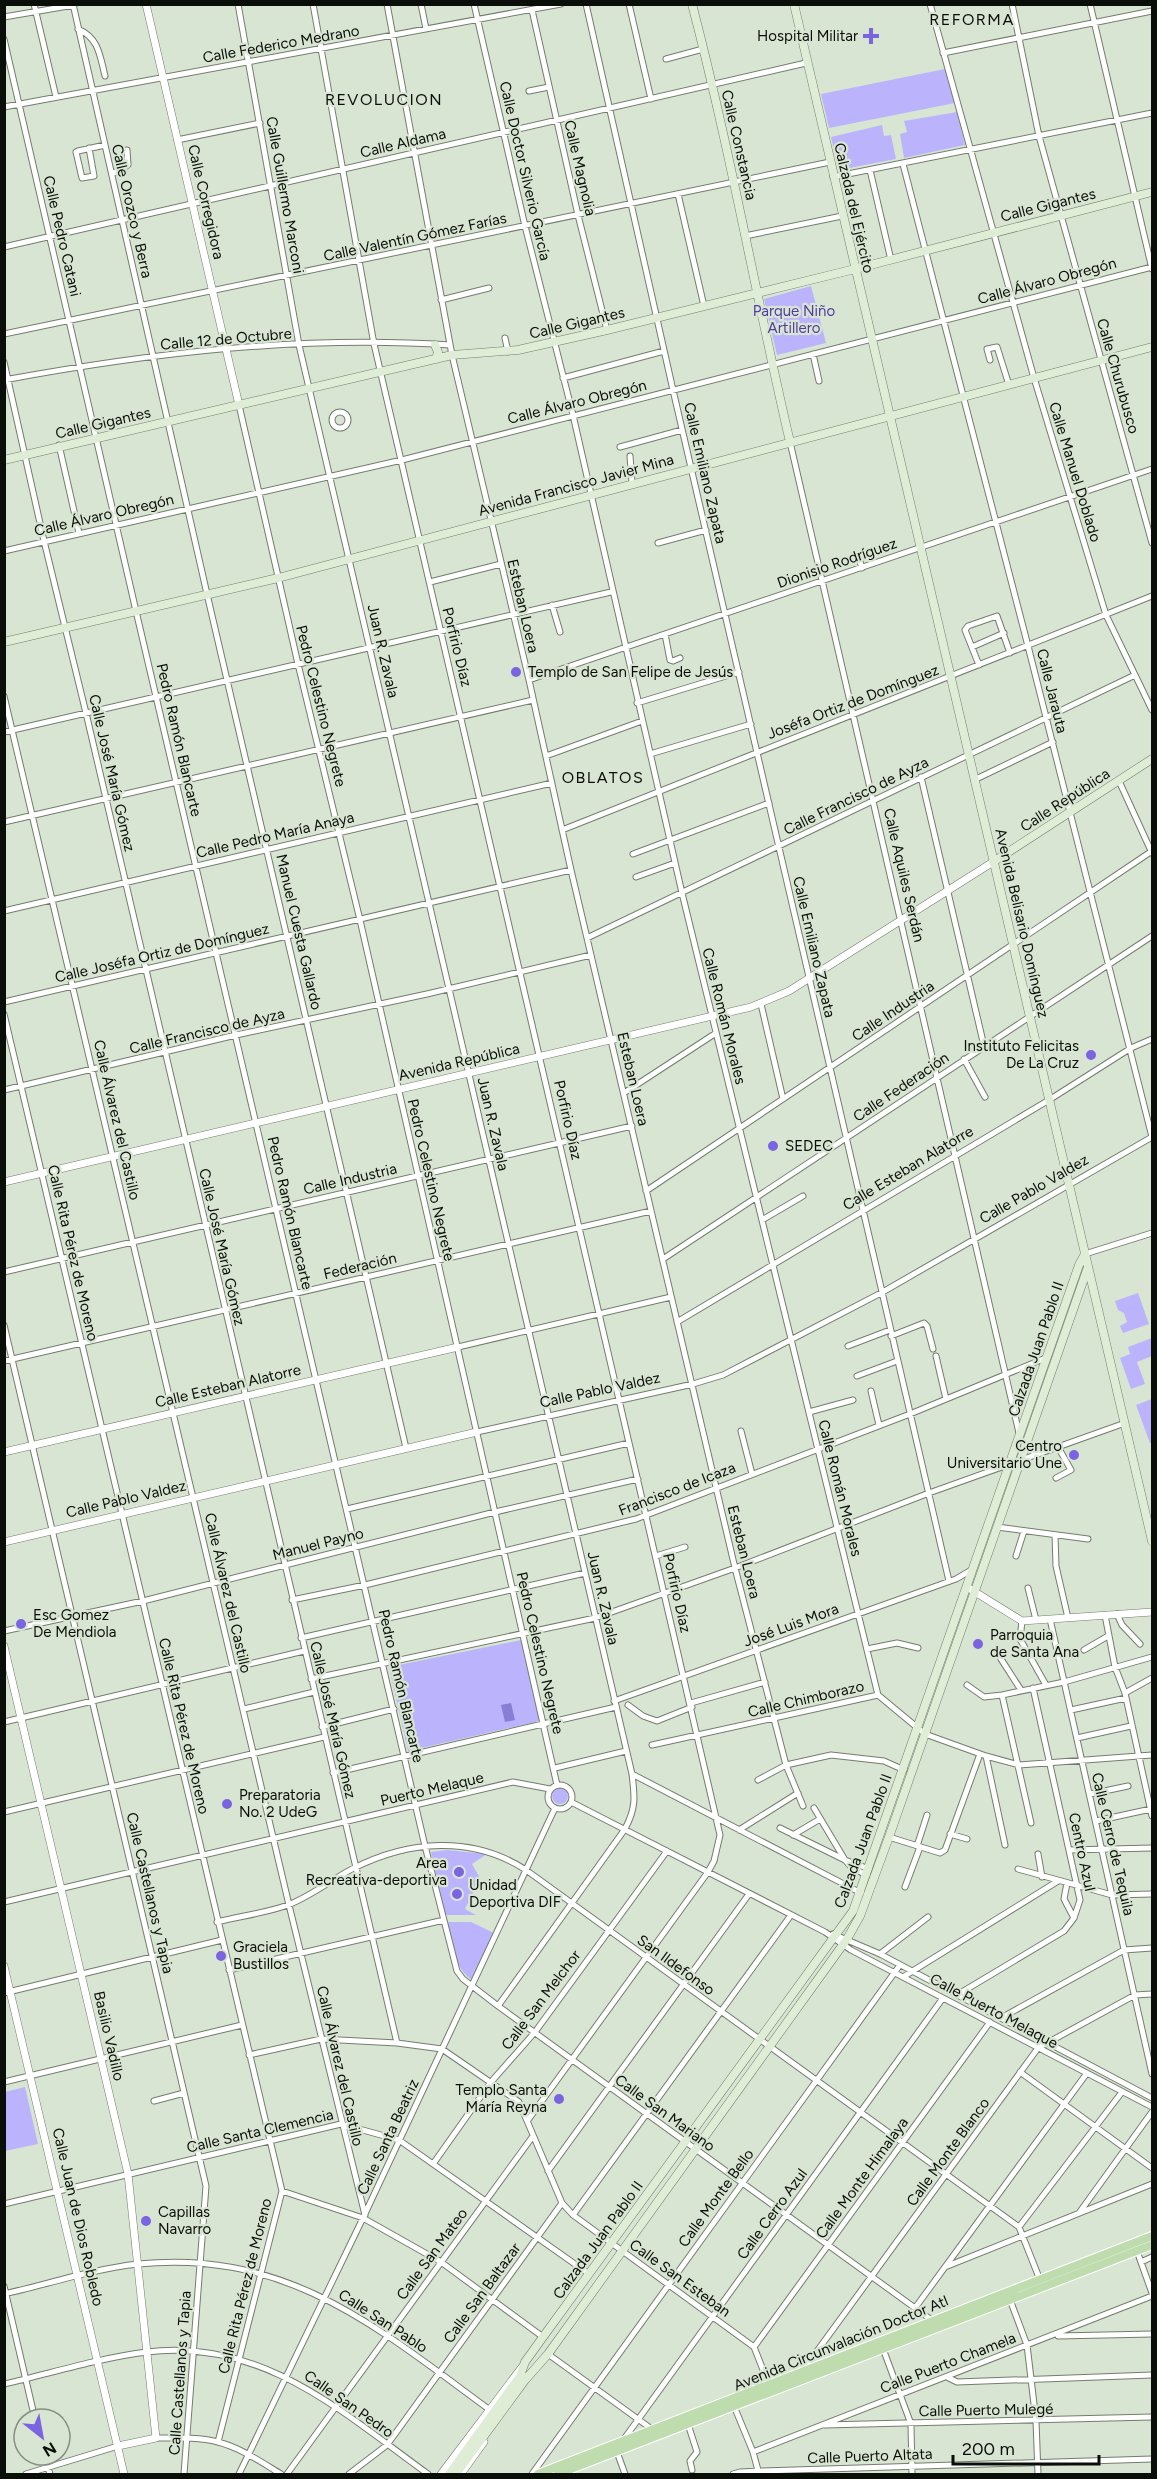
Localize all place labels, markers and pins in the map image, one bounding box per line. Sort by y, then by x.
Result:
place label: Hospital Militar [757,27,858,45]
marker: Hospital Militar [862,27,880,45]
place label: Templo de San Felipe de Jesús [528,663,733,681]
marker: Templo de San Felipe de Jesús [509,665,523,679]
place label: Instituto Felicitas De La Cruz [963,1037,1079,1072]
marker: Instituto Felicitas De La Cruz [1084,1048,1098,1062]
place label: SEDEC [785,1137,833,1155]
marker: SEDEC [766,1139,780,1153]
place label: Centro Universitario Une [947,1437,1062,1472]
marker: Centro Universitario Une [1067,1448,1081,1462]
place label: Esc Gomez De Mendiola [33,1606,116,1641]
marker: Esc Gomez De Mendiola [14,1617,28,1631]
place label: Parroquia de Santa Ana [990,1626,1079,1661]
marker: Parroquia de Santa Ana [971,1637,985,1651]
place label: Preparatoria No. 2 UdeG [239,1786,321,1821]
marker: Preparatoria No. 2 UdeG [220,1797,234,1811]
place label: Area Recreativa-deportiva [306,1854,447,1889]
marker: Area Recreativa-deportiva [452,1865,466,1879]
place label: Unidad Deportiva DIF [469,1876,561,1911]
marker: Unidad Deportiva DIF [450,1887,464,1901]
place label: Graciela Bustillos [233,1938,289,1973]
marker: Graciela Bustillos [214,1949,228,1963]
place label: Templo Santa María Reyna [456,2081,547,2116]
marker: Templo Santa María Reyna [552,2092,566,2106]
place label: Capillas Navarro [158,2203,212,2238]
marker: Capillas Navarro [139,2214,153,2228]

